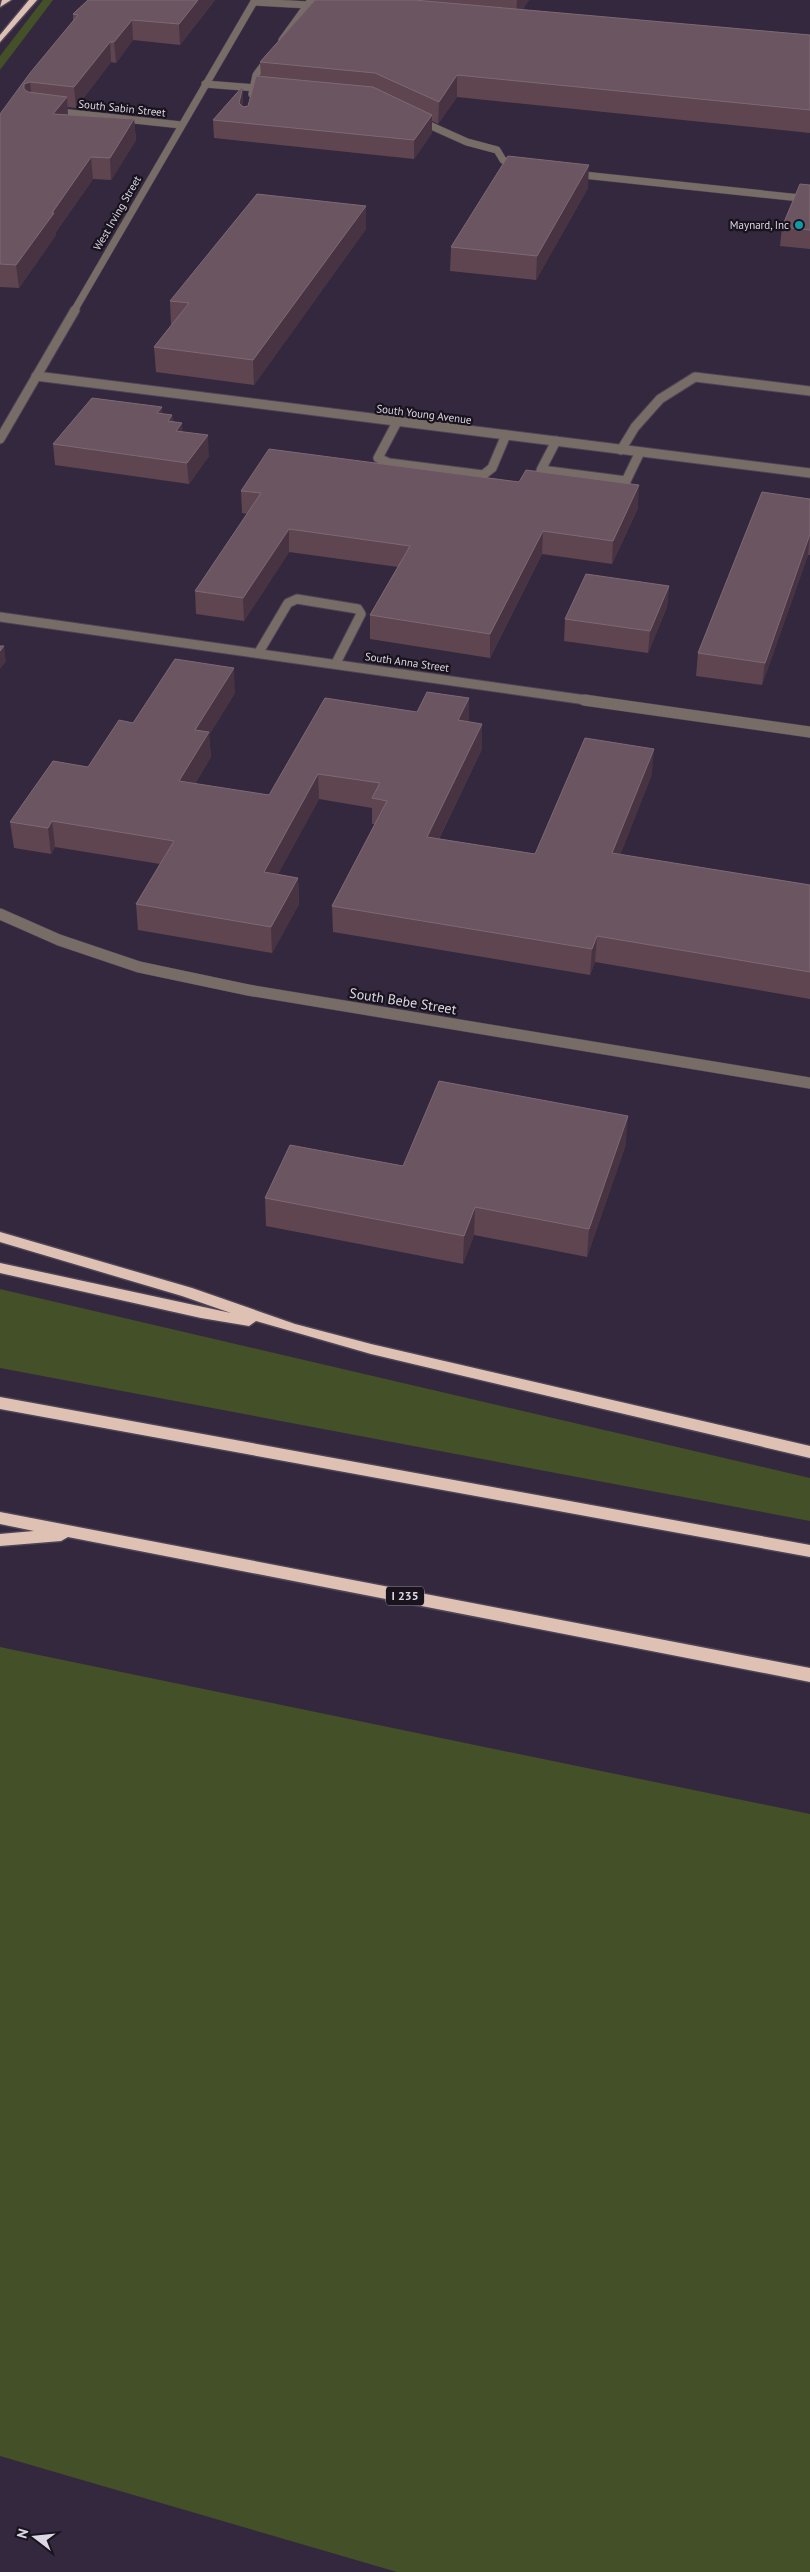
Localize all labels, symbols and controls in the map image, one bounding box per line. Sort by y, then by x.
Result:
street label: South Sabin Street [78,96,167,120]
street label: West Irving Street [90,173,144,253]
place label: Maynard, Inc [730,218,789,232]
marker: Maynard, Inc [793,219,805,231]
street label: South Young Avenue [376,401,473,427]
street label: South Anna Street [364,649,450,675]
street label: South Bebe Street [348,984,458,1018]
road number: I 235 [386,1586,424,1605]
north arrow [10,2512,60,2562]
text: N [13,2527,32,2540]

